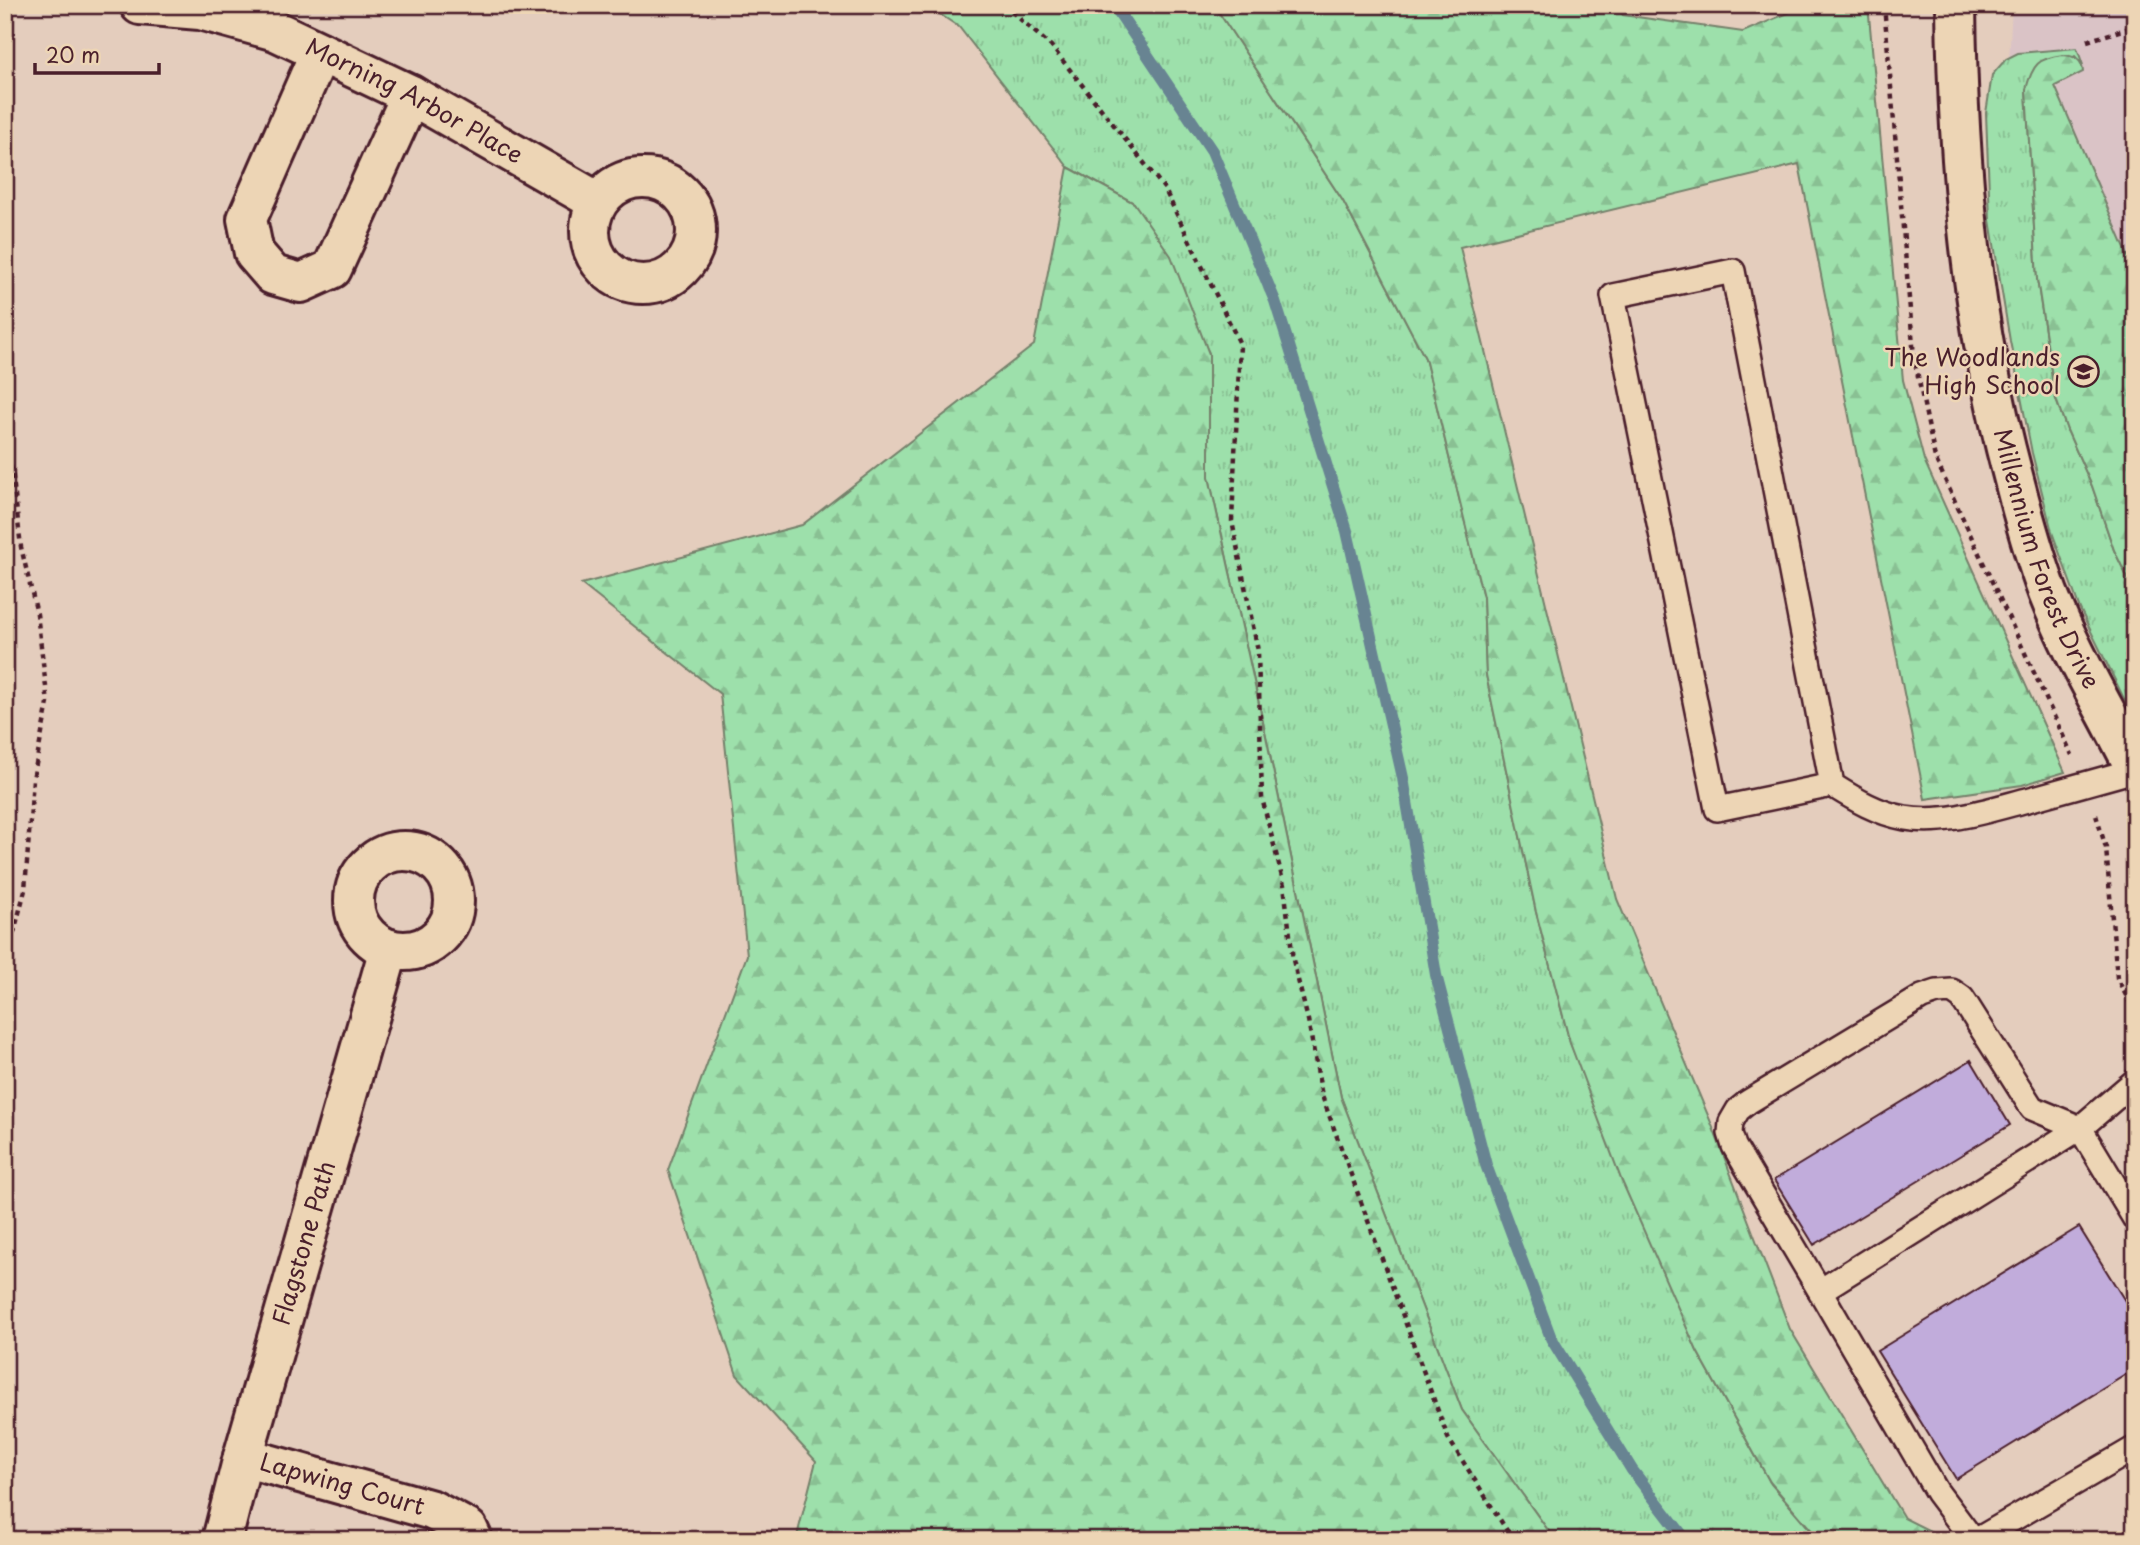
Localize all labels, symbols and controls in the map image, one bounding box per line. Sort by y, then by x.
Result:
street label: Morning Arbor Place [300,28,530,172]
scale bar [35,32,159,76]
text: 20 m [46,38,100,70]
place label: The Woodlands High School [1884,338,2060,402]
school or university icon: The Woodlands High School [2066,355,2100,389]
street label: Millennium Forest Drive [1986,425,2110,695]
street label: Flagstone Path [262,1156,343,1329]
street label: Lapwing Court [256,1443,429,1523]

